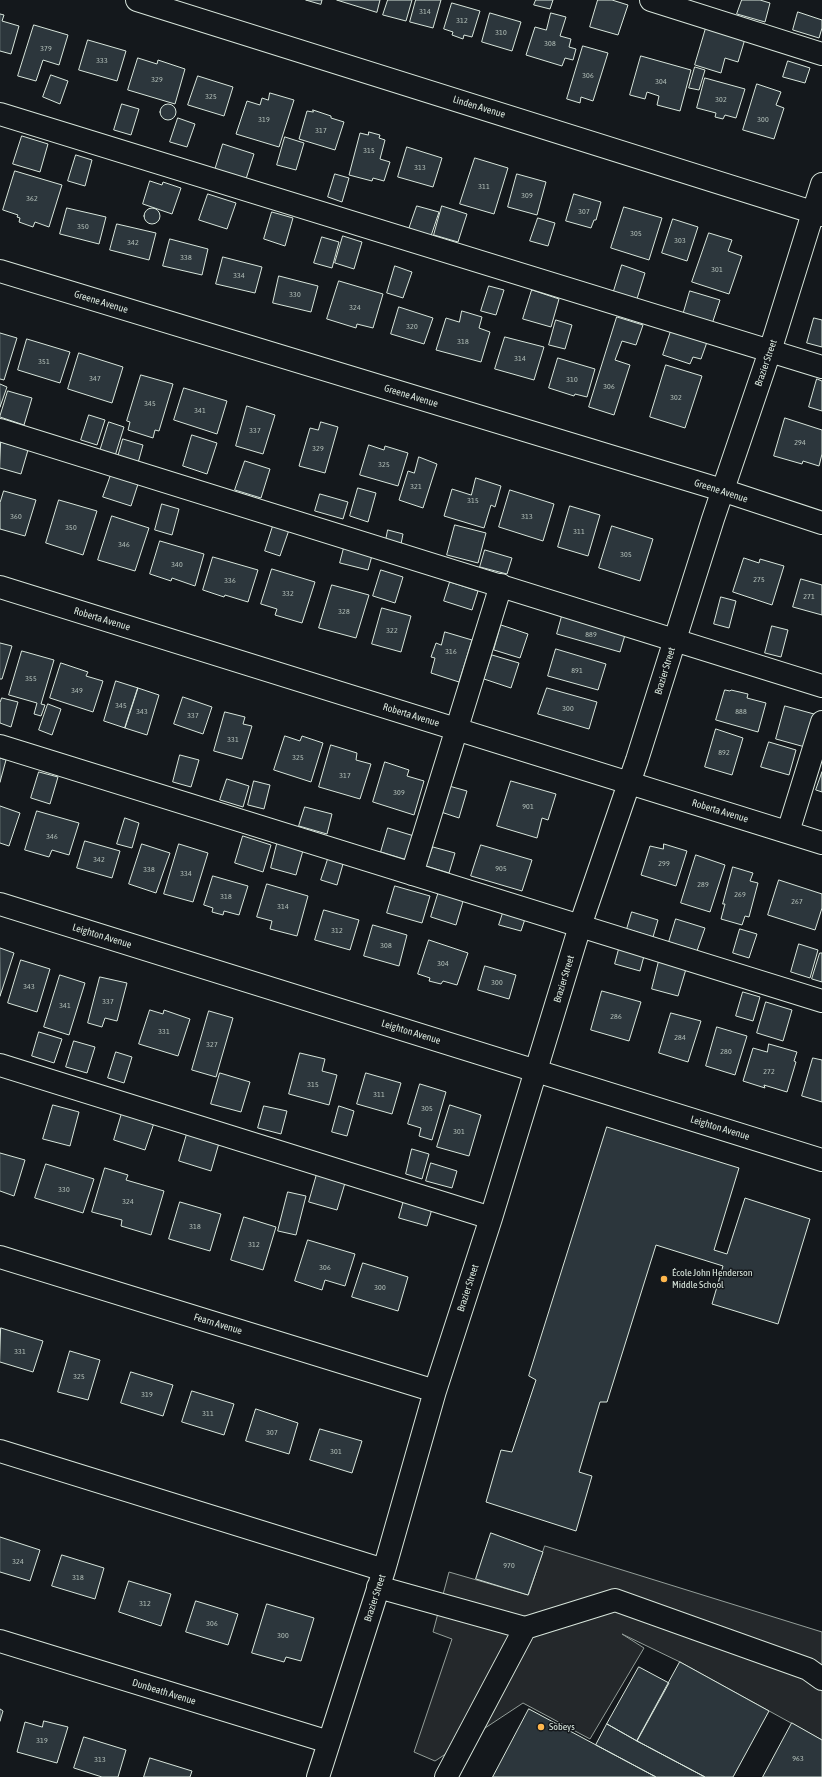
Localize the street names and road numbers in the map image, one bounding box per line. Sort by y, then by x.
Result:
street label: Linden Avenue [451,93,507,121]
street label: Greene Avenue [73,288,129,316]
street label: Brazier Street [752,338,780,388]
street label: Greene Avenue [383,382,439,410]
street label: Greene Avenue [693,477,749,505]
street label: Roberta Avenue [72,605,132,633]
street label: Brazier Street [652,646,678,696]
street label: Roberta Avenue [381,701,441,729]
street label: Roberta Avenue [690,797,750,825]
street label: Leighton Avenue [71,921,133,951]
street label: Brazier Street [551,954,577,1004]
street label: Leighton Avenue [380,1017,442,1047]
street label: Leighton Avenue [689,1113,751,1143]
street label: Brazier Street [455,1263,481,1313]
street label: Fearn Avenue [192,1311,244,1337]
street label: Brazier Street [362,1573,388,1623]
street label: Dunbeath Avenue [131,1677,197,1707]

